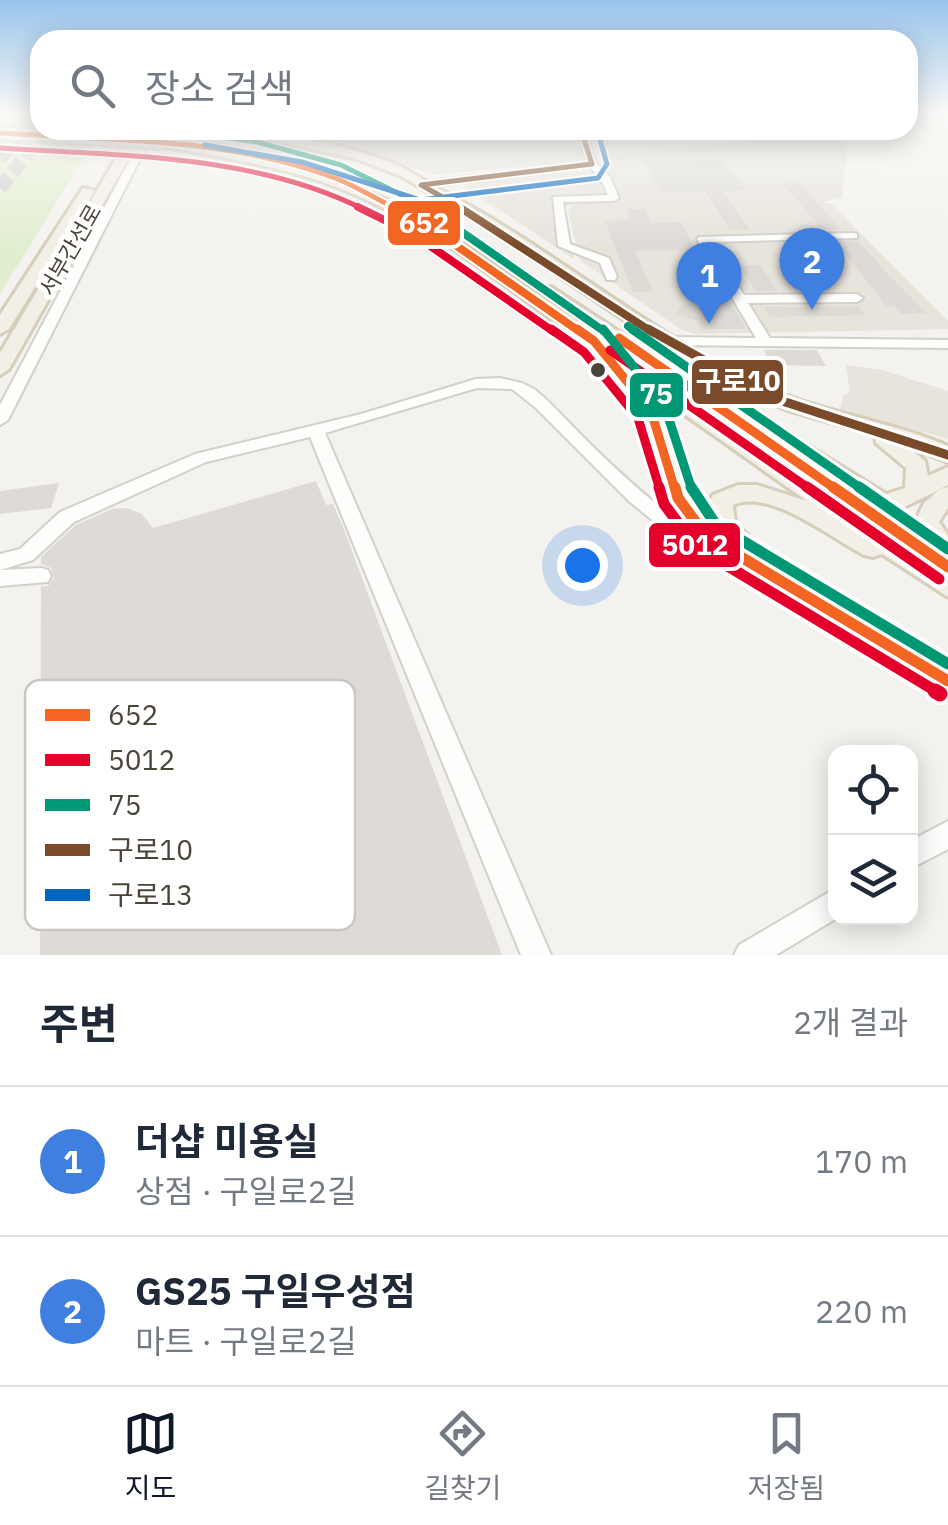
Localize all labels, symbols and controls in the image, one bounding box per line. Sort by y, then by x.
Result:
search box [30,30,918,140]
icon: search [65,58,120,113]
text: 장소 검색 [145,63,294,112]
street label: 서부간선로 [32,199,107,301]
line badge: 652 [386,199,462,247]
text: 652 [399,204,449,241]
pin: 2 [780,228,844,310]
pin: 1 [676,242,742,324]
line badge: 구로10 [690,358,785,406]
unlabelled marker [588,360,608,380]
text: 구로10 [695,362,781,399]
line badge: 75 [628,371,685,419]
text: 75 [639,375,673,412]
line badge: 5012 [647,521,742,569]
text: 5012 [661,526,729,563]
your location [557,540,608,591]
legend [25,680,355,930]
text: 652 [108,696,158,733]
text: 5012 [108,741,175,778]
map controls [828,745,918,925]
button: locate [828,745,918,835]
text: 75 [108,786,142,823]
text: 구로10 [108,831,193,868]
button: layers [828,835,918,925]
text: 구로13 [108,876,193,913]
text: 주변 [40,996,117,1051]
text: 2개 결과 [793,1001,908,1043]
text: 더샵 미용실 [135,1116,319,1165]
text: 1 [63,1140,82,1182]
text: 170 m [815,1140,908,1182]
text: 상점 · 구일로2길 [135,1170,356,1212]
text: GS25 구일우성점 [135,1266,415,1315]
text: 2 [63,1290,82,1332]
text: 220 m [815,1290,908,1332]
text: 마트 · 구일로2길 [135,1320,356,1362]
tab: 지도 [123,1406,178,1506]
tab: 길찾기 [424,1406,501,1506]
tab: 저장됨 [748,1406,825,1506]

